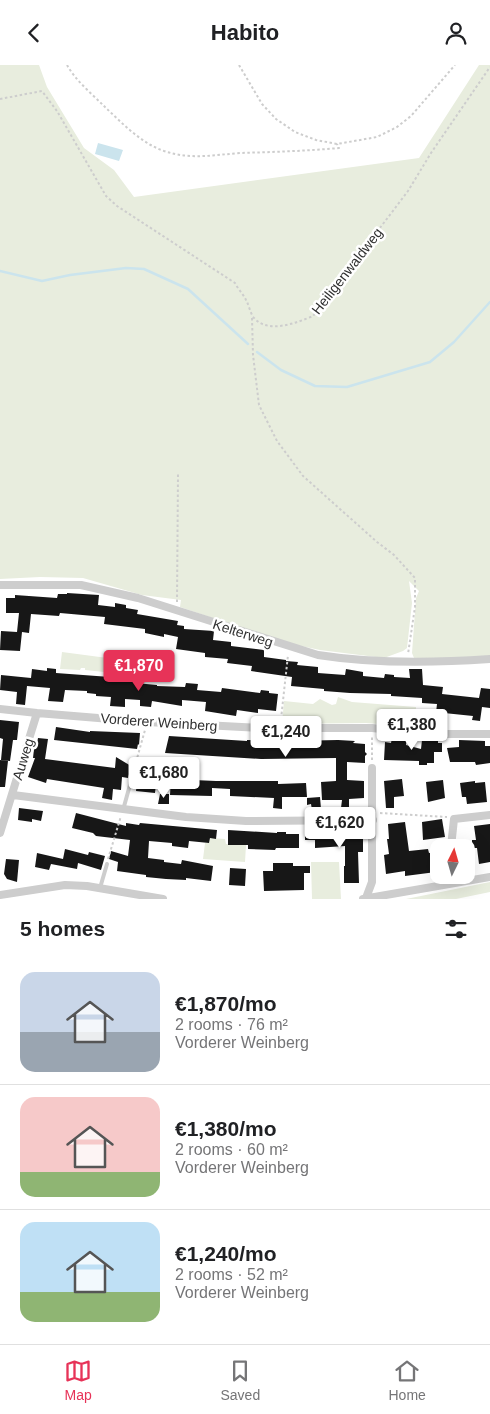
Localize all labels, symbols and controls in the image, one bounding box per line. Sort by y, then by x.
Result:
icon: back [20,19,48,47]
icon: person [442,19,470,47]
text: Habito [211,20,279,45]
street label: Heiligenwaldweg [308,225,386,317]
street label: Kelterweg [211,616,275,650]
pin: €1,870 [98,649,180,692]
text: €1,870 [115,657,163,674]
pin: €1,380 [371,709,453,751]
street label: Vorderer Weinberg [100,710,218,734]
pin: €1,240 [245,715,327,758]
text: €1,380 [388,716,436,733]
text: €1,240 [262,723,310,740]
street label: Auweg [9,736,37,782]
pin: €1,680 [123,757,205,799]
text: €1,680 [140,764,188,781]
pin: €1,620 [299,807,381,849]
text: €1,620 [316,814,364,831]
north arrow [430,839,475,884]
map controls [430,839,475,884]
icon: filters [442,915,470,943]
text: 5 homes [20,917,105,940]
icon: home [60,992,120,1052]
text: €1,870/mo [175,992,277,1015]
text: 2 rooms · 76 m² [175,1016,288,1033]
text: Vorderer Weinberg [175,1034,309,1051]
icon: home [60,1117,120,1177]
text: €1,380/mo [175,1117,277,1140]
text: 2 rooms · 60 m² [175,1141,288,1158]
text: Vorderer Weinberg [175,1159,309,1176]
icon: home [60,1242,120,1302]
text: €1,240/mo [175,1242,277,1265]
text: 2 rooms · 52 m² [175,1266,288,1283]
text: Vorderer Weinberg [175,1284,309,1301]
tab: Map [64,1357,92,1403]
tab: Saved [220,1357,260,1403]
tab: Home [388,1357,426,1403]

